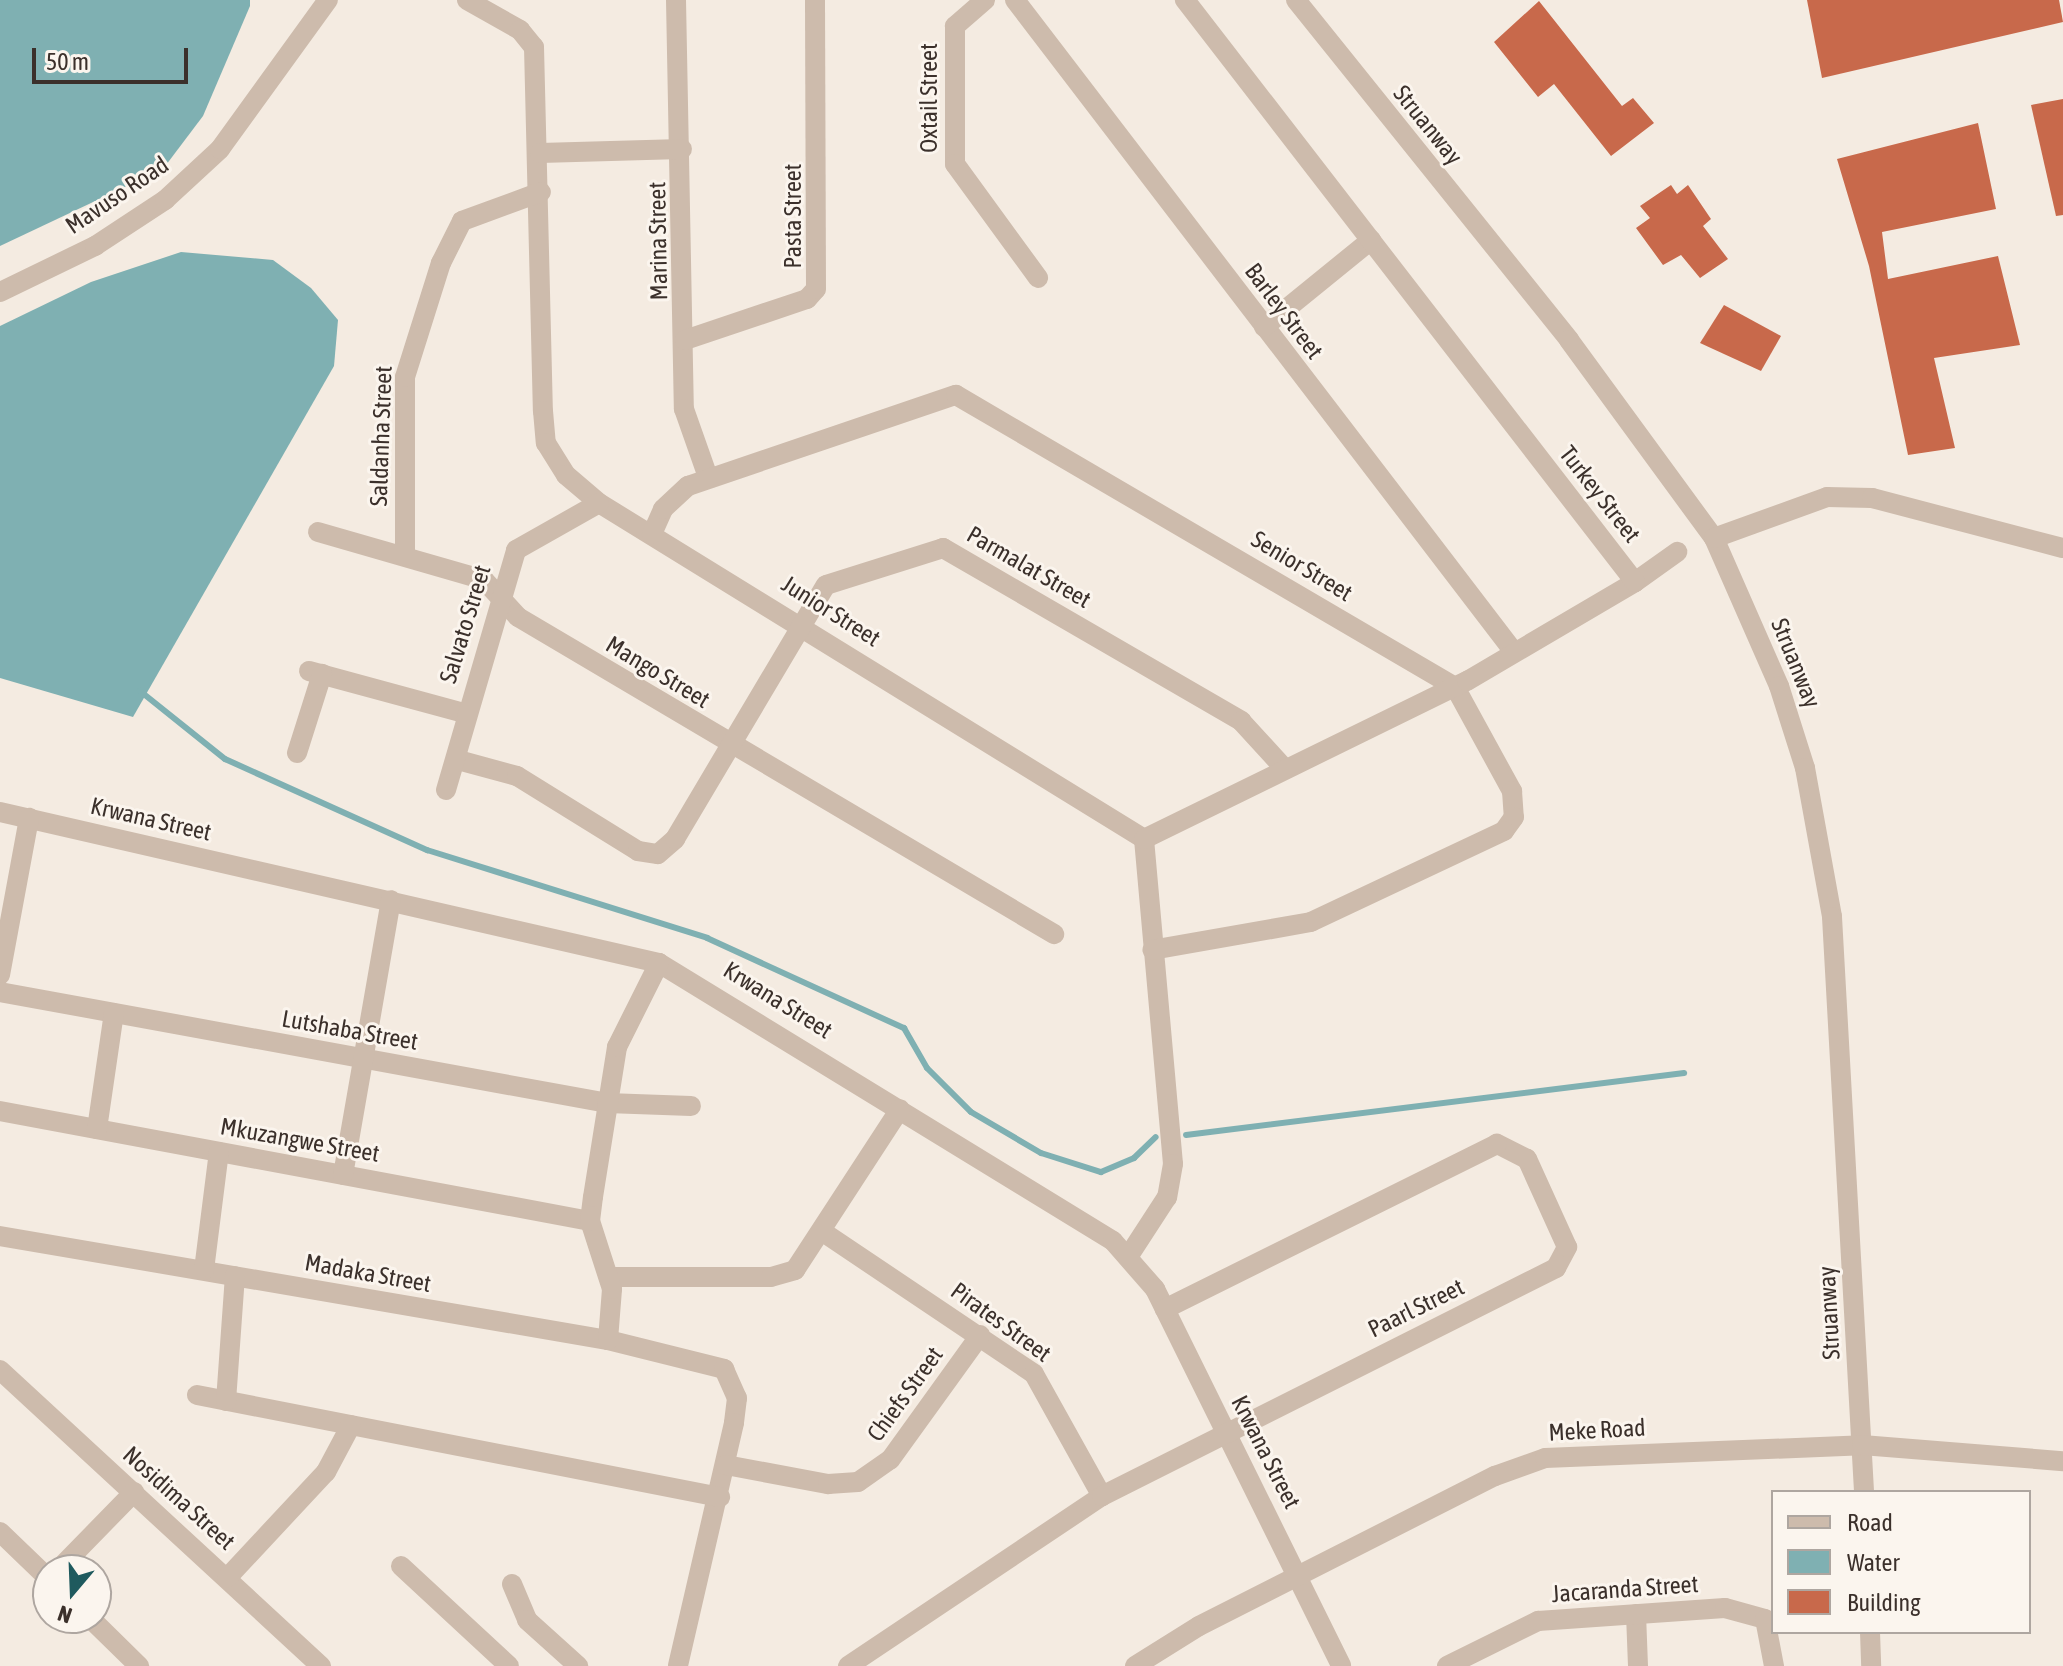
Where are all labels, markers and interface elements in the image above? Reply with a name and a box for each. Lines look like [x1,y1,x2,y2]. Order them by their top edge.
scale bar [36,32,192,82]
street label: Oxtail Street [915,43,943,153]
text: 50 m [46,48,89,75]
street label: Struanway [1387,80,1469,170]
street label: Mavuso Road [60,150,174,240]
street label: Pasta Street [779,164,807,268]
street label: Marina Street [643,181,673,301]
street label: Barley Street [1239,258,1329,364]
street label: Saldanha Street [364,365,398,507]
street label: Turkey Street [1553,440,1647,548]
street label: Parmalat Street [962,520,1096,614]
street label: Senior Street [1246,525,1358,607]
street label: Salvato Street [433,561,497,687]
street label: Junior Street [776,569,886,653]
street label: Struanway [1765,614,1827,712]
street label: Mango Street [601,630,715,714]
street label: Krwana Street [88,791,214,847]
street label: Krwana Street [718,955,838,1045]
street label: Lutshaba Street [280,1004,420,1056]
street label: Mkuzangwe Street [218,1112,382,1168]
street label: Madaka Street [303,1248,433,1298]
street label: Struanway [1812,1266,1846,1360]
street label: Paarl Street [1363,1272,1469,1344]
street label: Pirates Street [945,1276,1057,1368]
street label: Chiefs Street [861,1341,949,1447]
street label: Krwana Street [1225,1391,1307,1513]
street label: Meke Road [1548,1413,1646,1447]
street label: Nosidima Street [117,1440,241,1556]
legend [1771,1490,2031,1634]
text: Road [1847,1509,1893,1536]
text: Water [1847,1549,1900,1576]
north arrow [32,1554,112,1634]
street label: Jacaranda Street [1551,1570,1699,1608]
text: Building [1847,1589,1920,1616]
text: N [54,1600,75,1629]

